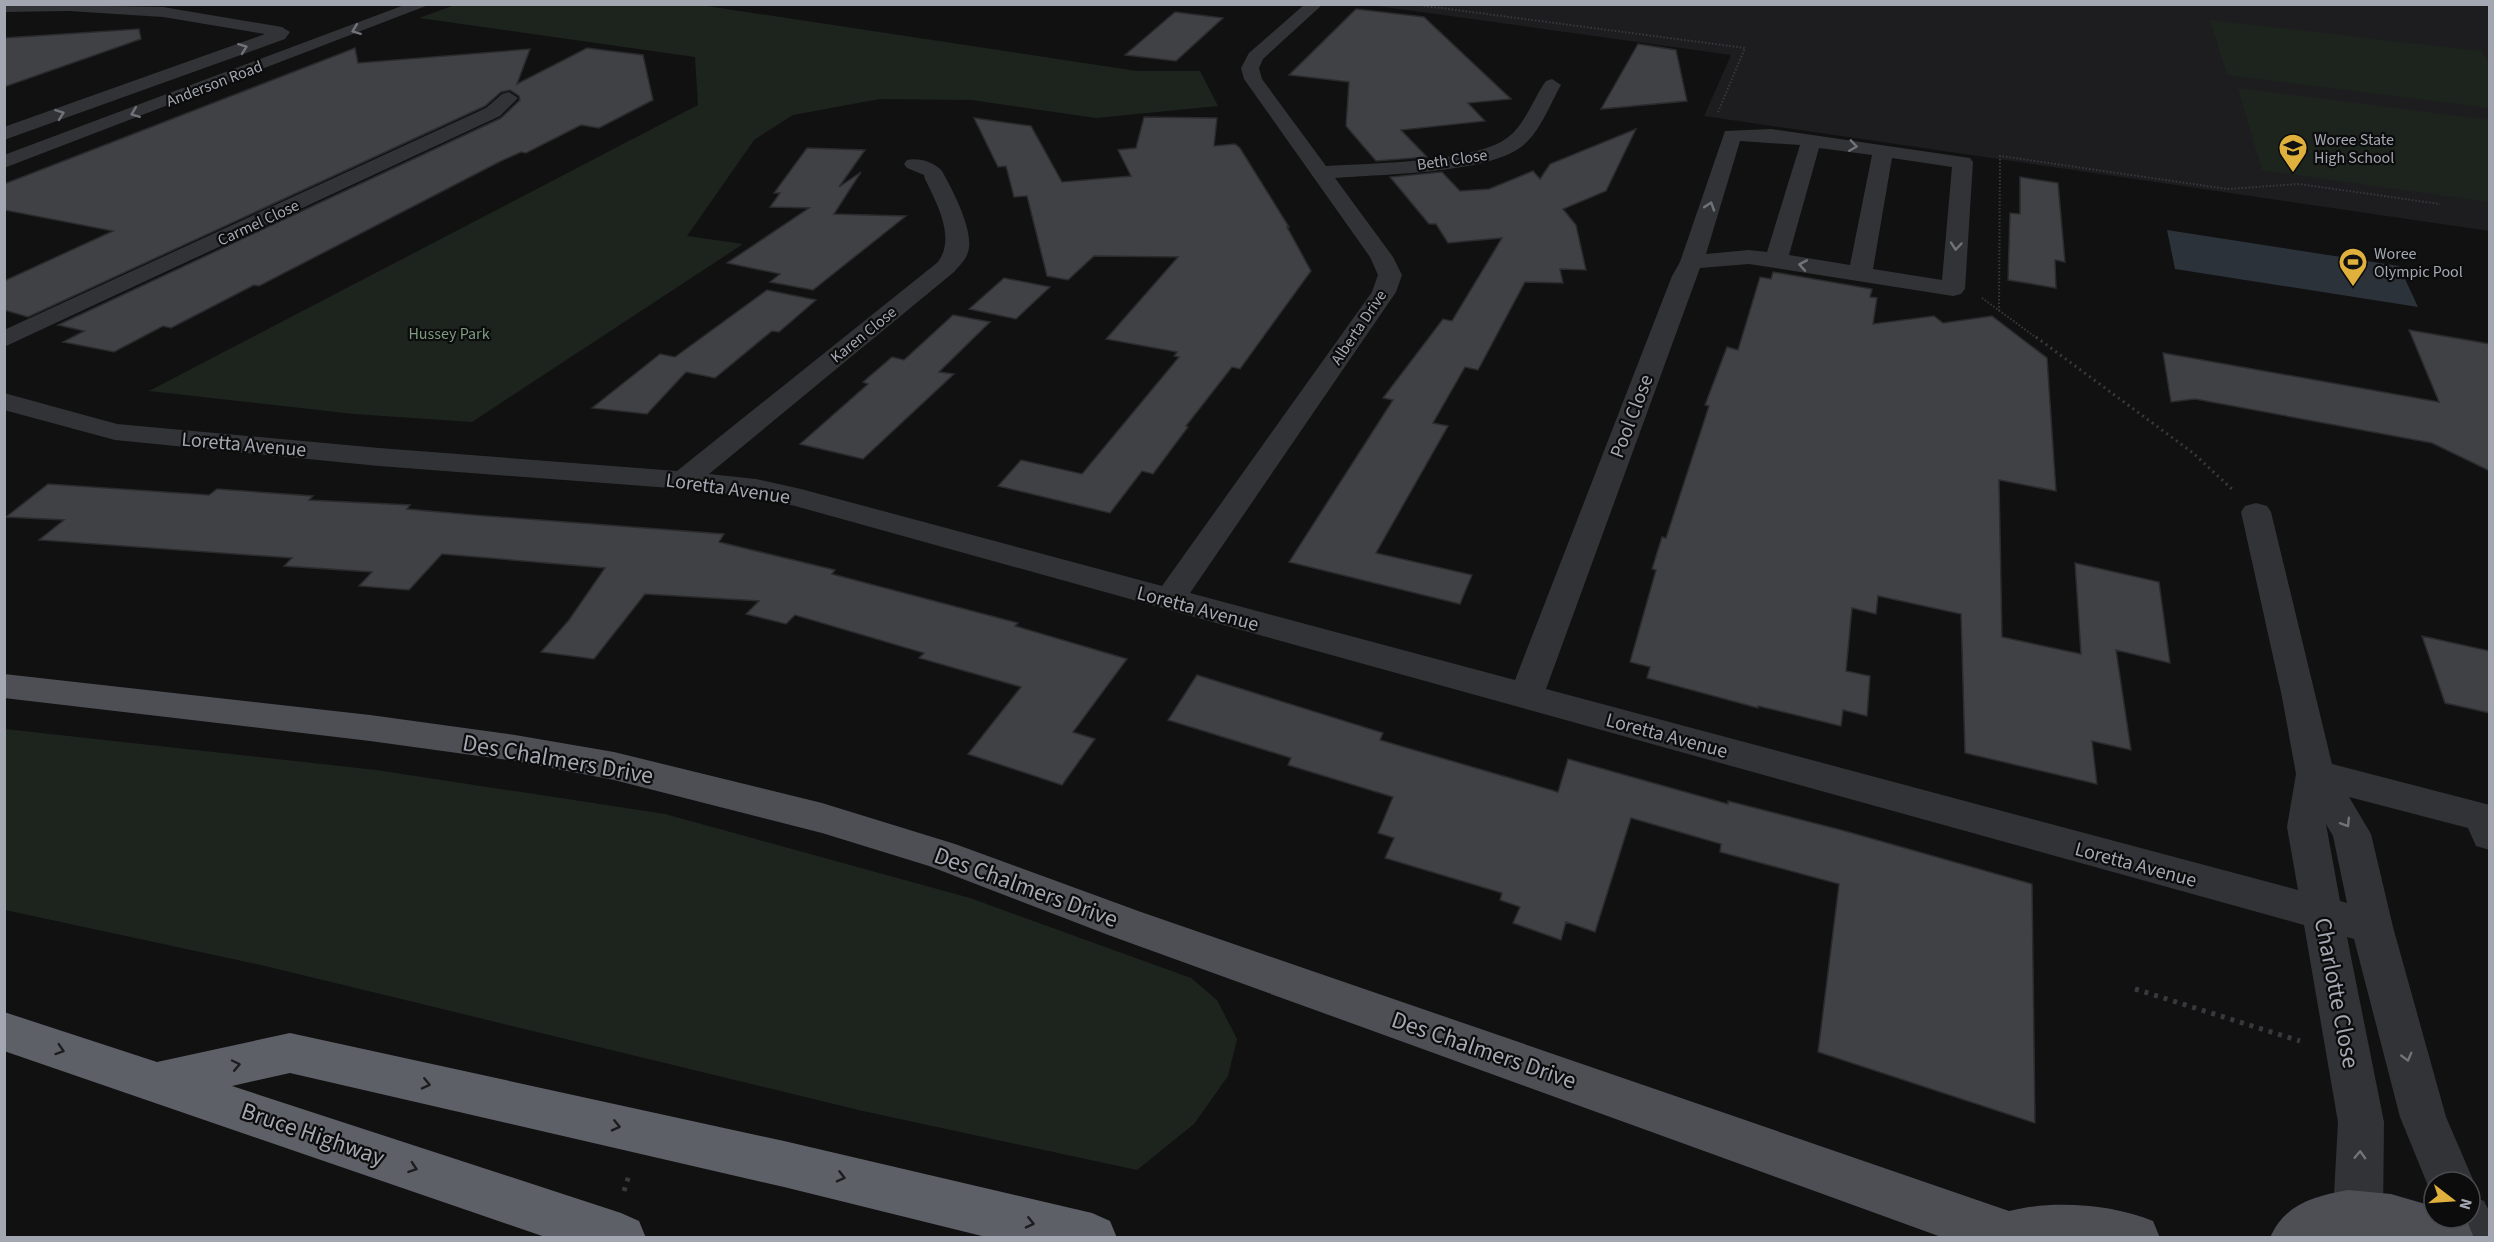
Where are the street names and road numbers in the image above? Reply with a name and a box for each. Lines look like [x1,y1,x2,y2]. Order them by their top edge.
street label: Anderson Road [163,55,266,112]
street label: Beth Close [1415,144,1489,176]
street label: Carmel Close [214,194,303,251]
street label: Alberta Drive [1326,286,1392,369]
street label: Karen Close [826,301,901,368]
street label: Pool Close [1603,371,1661,462]
street label: Loretta Avenue [180,426,308,464]
street label: Loretta Avenue [664,466,792,512]
street label: Loretta Avenue [1134,579,1262,639]
street label: Loretta Avenue [1603,706,1731,766]
street label: Des Chalmers Drive [460,725,656,794]
street label: Loretta Avenue [2072,835,2200,895]
street label: Des Chalmers Drive [929,838,1123,937]
street label: Charlotte Close [2305,915,2368,1071]
street label: Des Chalmers Drive [1387,1002,1581,1099]
street label: Bruce Highway [236,1094,389,1175]

